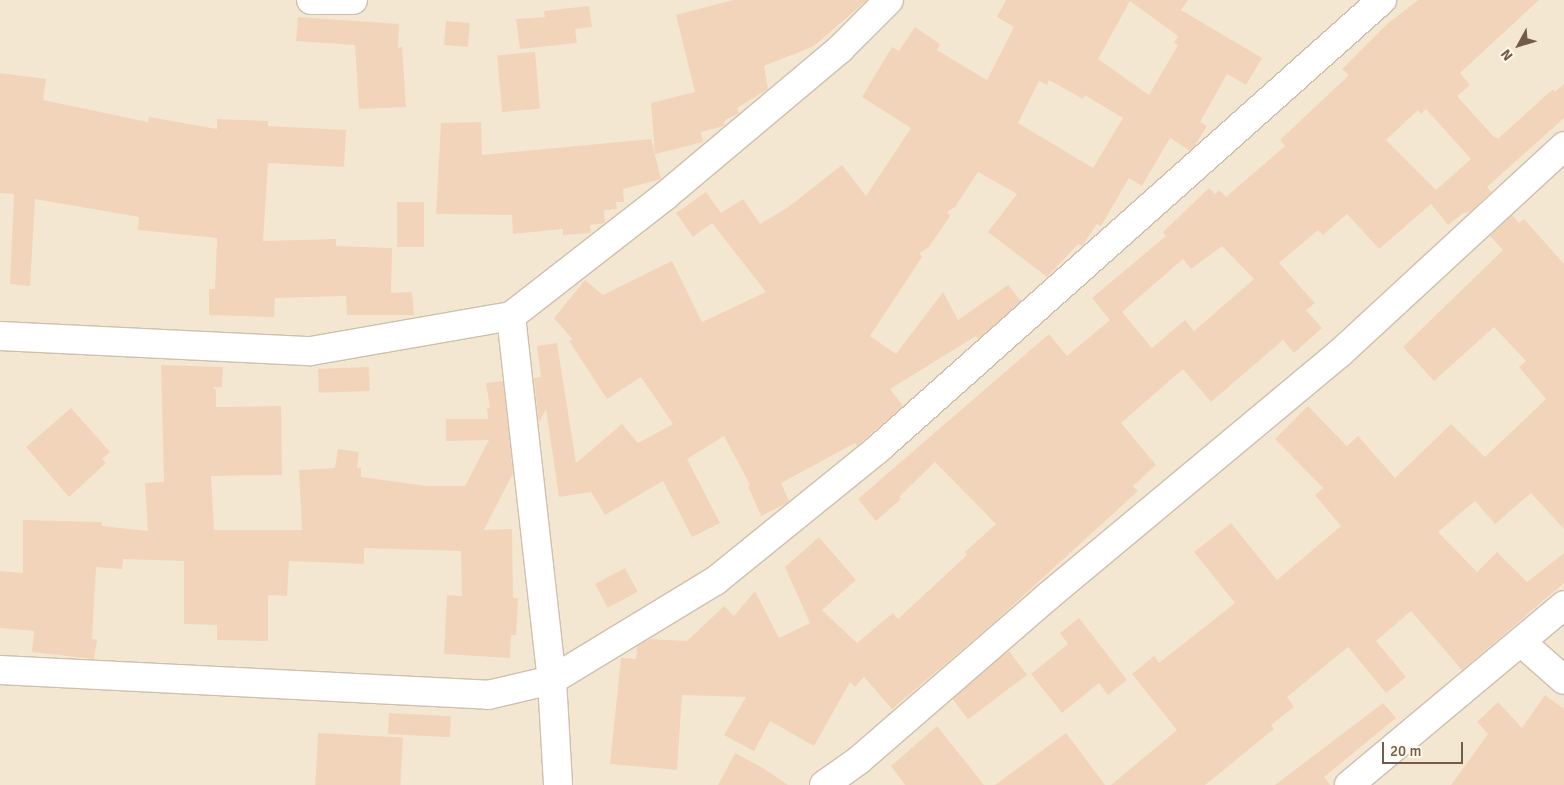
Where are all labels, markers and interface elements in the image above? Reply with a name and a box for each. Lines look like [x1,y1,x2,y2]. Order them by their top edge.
north arrow [1494,20,1544,70]
text: N [1497,46,1517,64]
scale bar [1384,732,1465,764]
text: 20 m [1390,742,1421,760]

